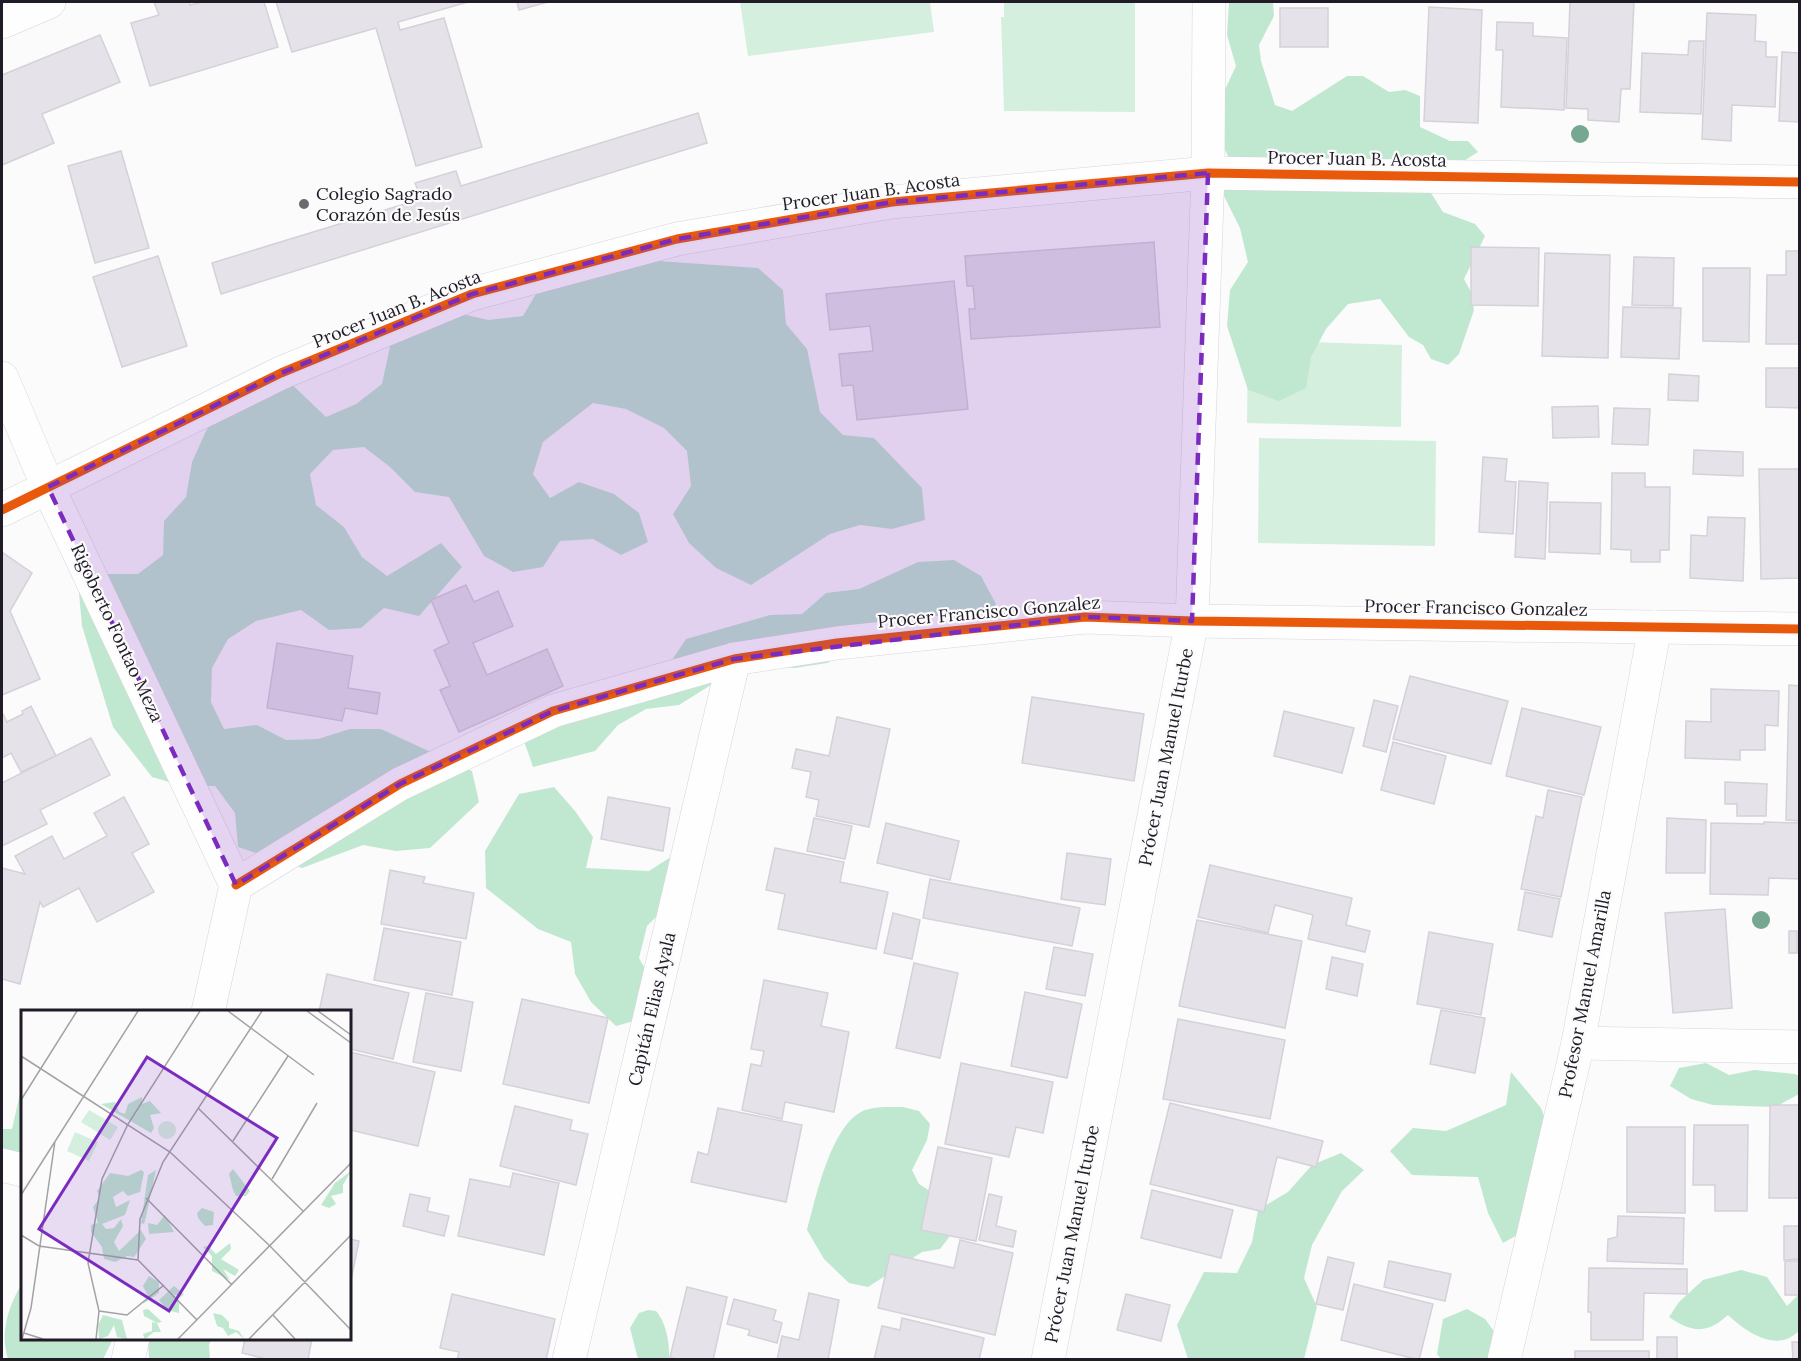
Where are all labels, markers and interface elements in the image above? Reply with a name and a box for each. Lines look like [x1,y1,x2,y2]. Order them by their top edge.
street label: Procer Juan B. Acosta [1267,145,1447,172]
street label: Procer Juan B. Acosta [780,168,961,215]
place label: Colegio Sagrado Corazón de Jesús [316,182,460,226]
marker: Colegio Sagrado Corazón de Jesús [297,197,311,211]
street label: Procer Juan B. Acosta [309,264,484,353]
street label: Rigoberto Fontao Meza [66,540,169,726]
street label: Procer Francisco Gonzalez [877,590,1101,633]
street label: Procer Francisco Gonzalez [1364,594,1588,621]
street label: Prócer Juan Manuel Iturbe [1133,646,1198,868]
street label: Profesor Manuel Amarilla [1553,888,1616,1100]
street label: Capitán Elias Ayala [623,930,680,1088]
inset map [21,1010,351,1340]
street label: Prócer Juan Manuel Iturbe [1039,1123,1104,1345]

